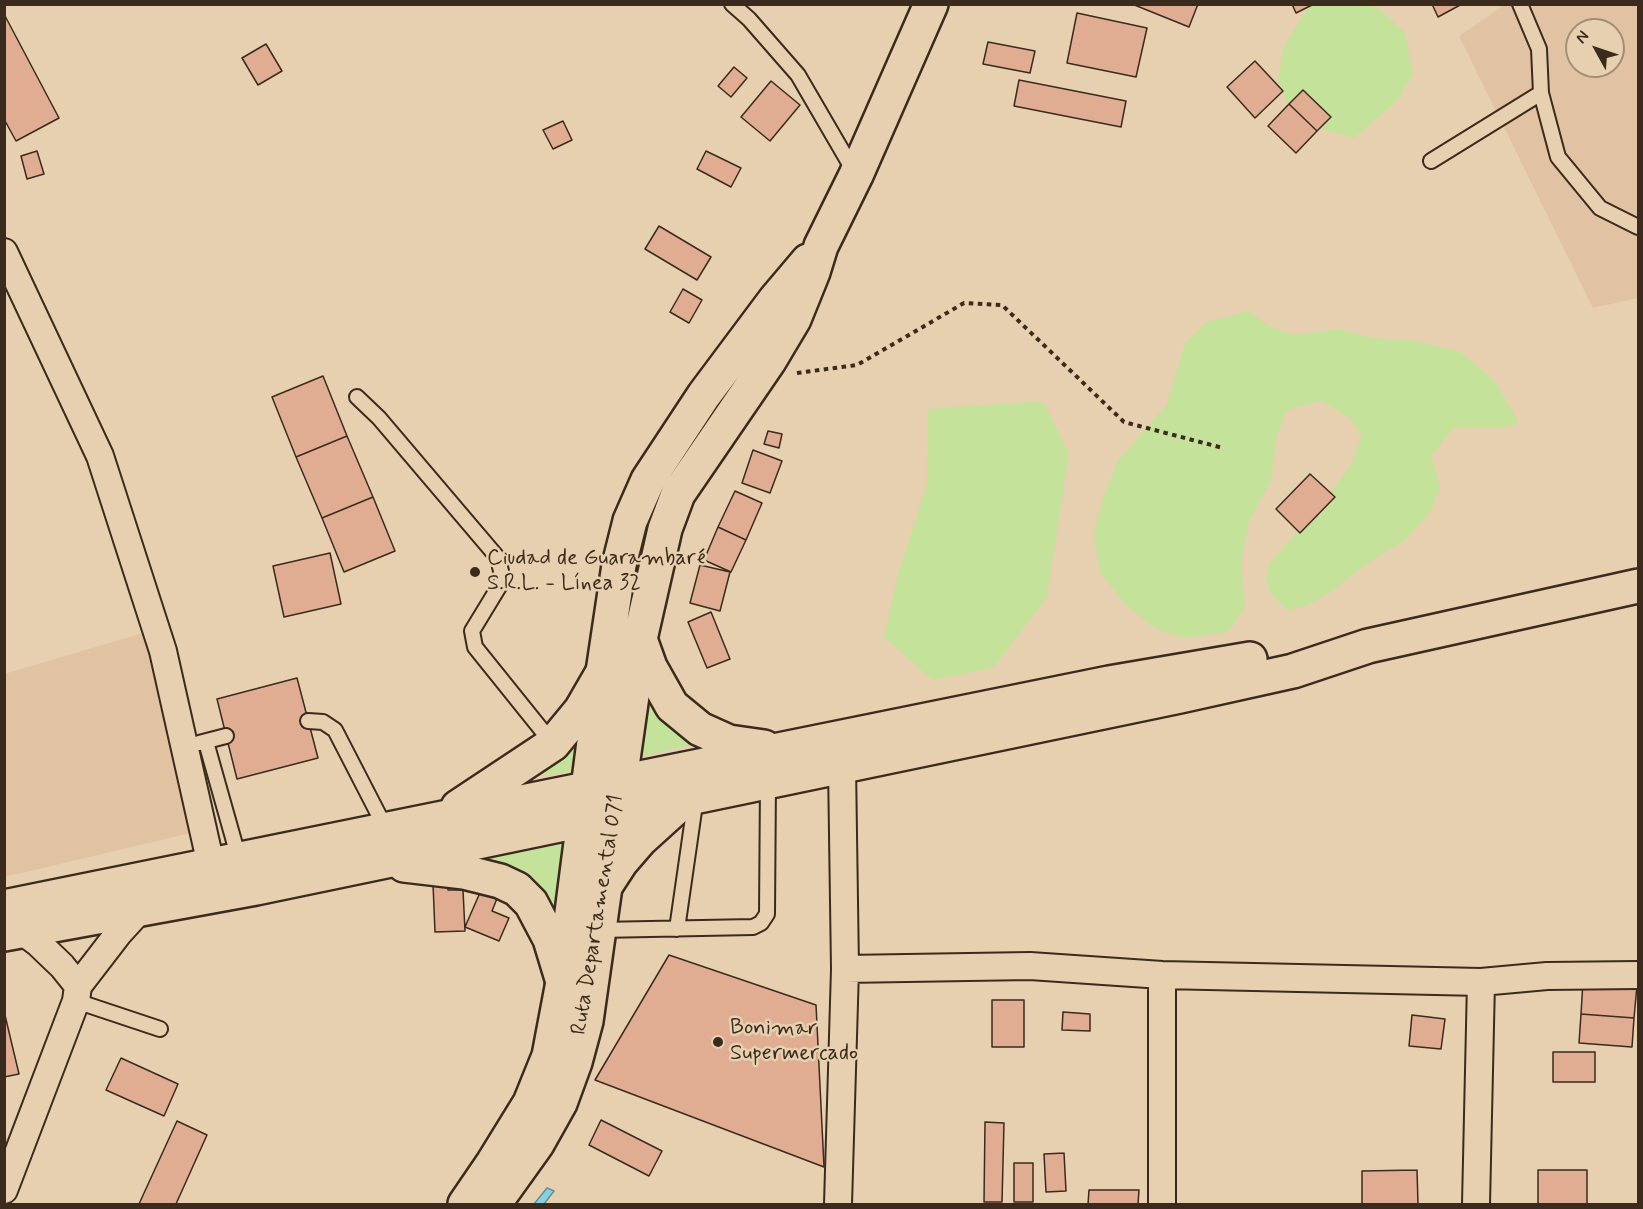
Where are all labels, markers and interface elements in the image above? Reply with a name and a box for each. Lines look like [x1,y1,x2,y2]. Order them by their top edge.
north arrow [1565,18,1625,78]
text: N [1571,27,1594,48]
place label: Ciudad de Guarambaré S.R.L. - Línea 32 [487,546,706,598]
marker: Ciudad de Guarambaré S.R.L. - Línea 32 [468,565,482,579]
street label: Ruta Departamental 071 [567,793,631,1037]
place label: Bonimar Supermercado [730,1016,858,1068]
marker: Bonimar Supermercado [711,1035,725,1049]

